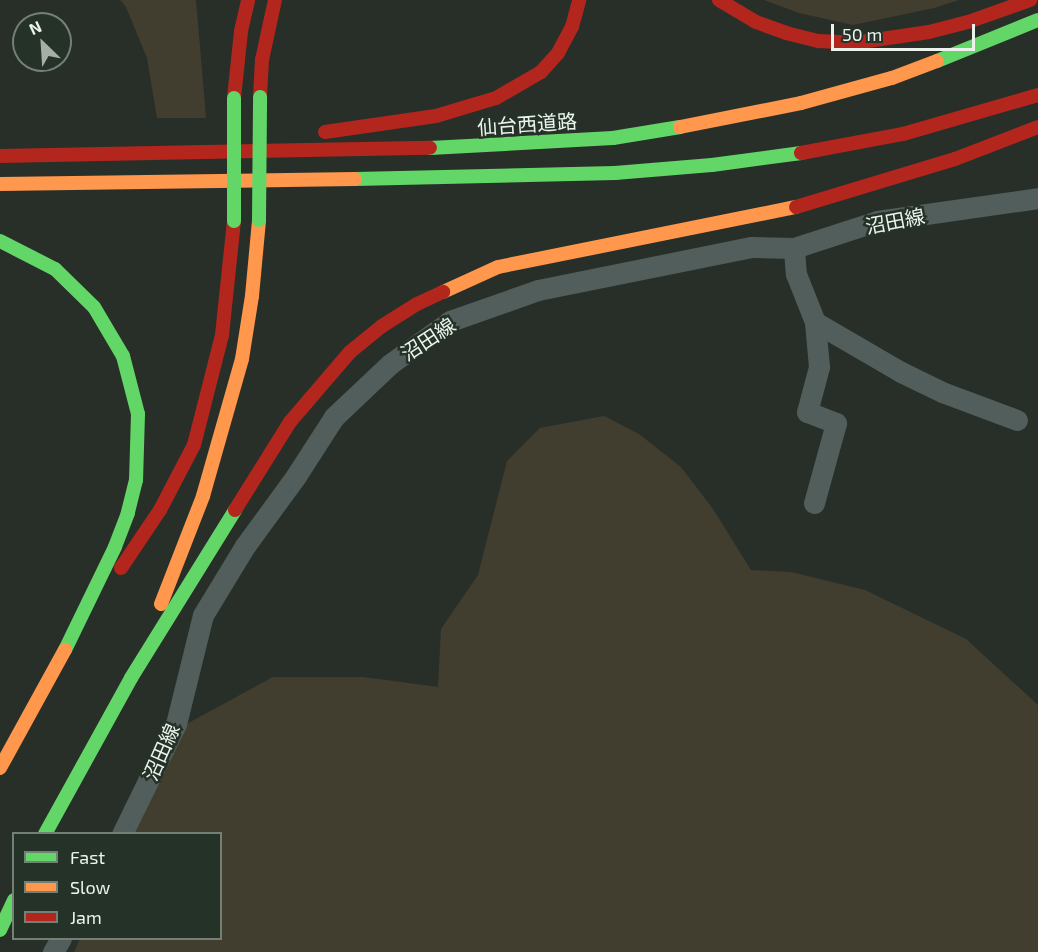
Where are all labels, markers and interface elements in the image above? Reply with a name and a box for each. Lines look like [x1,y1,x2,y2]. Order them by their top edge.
north arrow [12,12,72,72]
scale bar [834,12,978,50]
text: N [26,16,44,38]
text: 50 m [842,23,882,45]
street label: 仙台西道路 [476,109,578,139]
street label: 沼田線 [863,203,927,239]
street label: 沼田線 [396,313,460,365]
street label: 沼田線 [138,720,184,784]
legend [12,832,222,940]
text: Fast [70,846,105,868]
text: Slow [70,876,110,898]
text: Jam [70,906,102,928]

